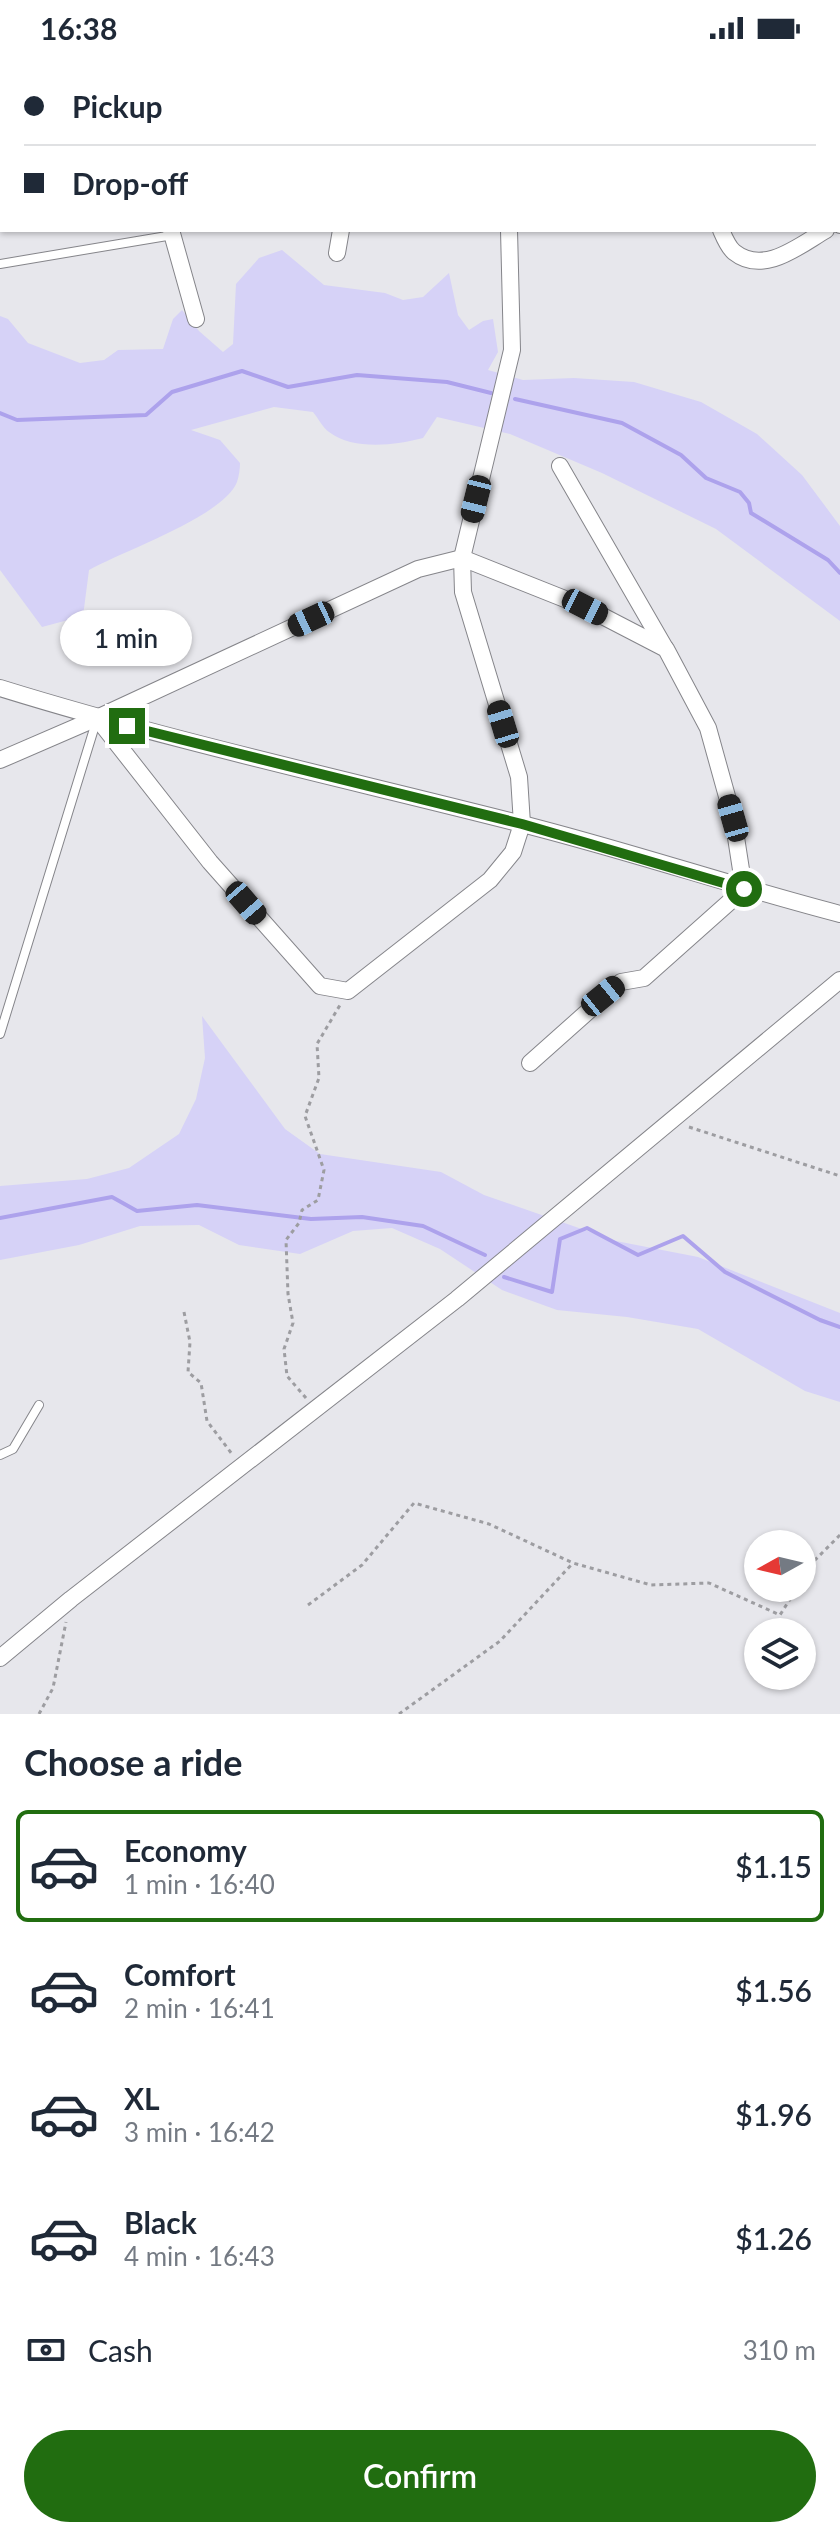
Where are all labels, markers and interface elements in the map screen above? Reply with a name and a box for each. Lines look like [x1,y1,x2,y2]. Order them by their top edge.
text: 16:38 [40,10,117,46]
text: Pickup [72,88,163,124]
text: Drop-off [72,165,188,201]
car [459,473,493,525]
car [558,585,612,629]
car [284,598,338,640]
callout: 1 min [61,610,193,666]
text: 1 min [94,622,158,654]
car [485,698,521,750]
route end [109,708,145,744]
car [715,792,751,844]
route start [726,871,762,907]
car [221,877,271,929]
car [577,972,629,1020]
north arrow [744,1530,816,1602]
map controls [744,1530,816,1690]
button: layers [744,1618,816,1690]
text: Choose a ride [24,1740,243,1784]
icon: car [28,1830,100,1902]
text: Economy [124,1832,247,1868]
text: $1.15 [735,1848,812,1884]
text: 1 min · 16:40 [124,1868,275,1900]
icon: car [28,1954,100,2026]
text: Comfort [124,1956,236,1992]
text: $1.56 [735,1972,812,2008]
text: 2 min · 16:41 [124,1992,275,2024]
icon: car [28,2078,100,2150]
text: XL [124,2080,160,2116]
text: $1.96 [735,2096,812,2132]
text: 3 min · 16:42 [124,2116,275,2148]
icon: car [28,2202,100,2274]
text: Black [124,2204,197,2240]
text: $1.26 [735,2220,812,2256]
text: 4 min · 16:43 [124,2240,275,2272]
icon: cash [24,2328,68,2372]
text: Cash [88,2332,153,2368]
text: 310 m [743,2334,816,2366]
button: Confirm [24,2430,816,2522]

